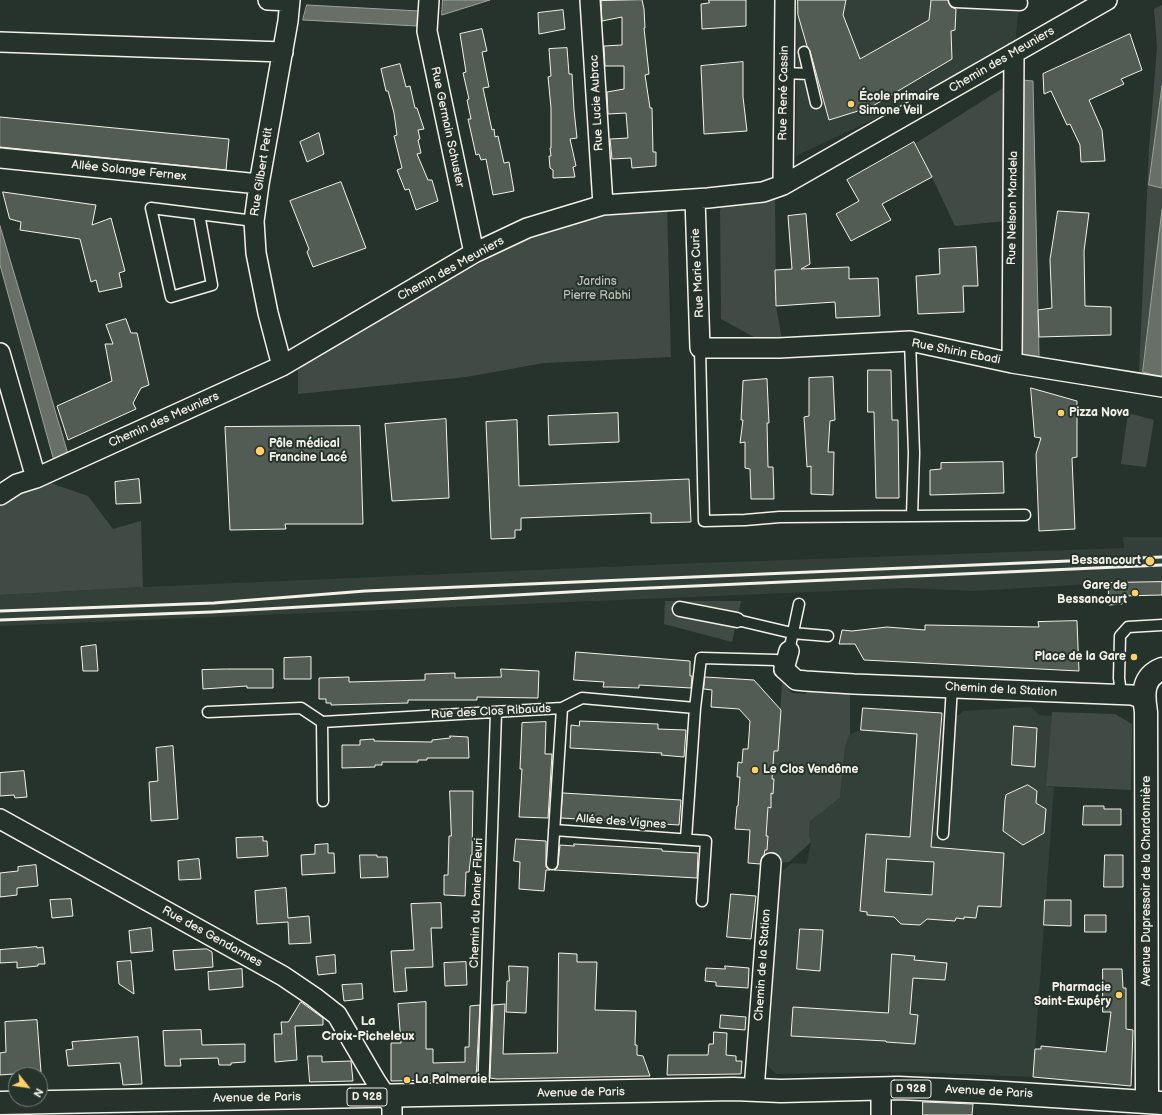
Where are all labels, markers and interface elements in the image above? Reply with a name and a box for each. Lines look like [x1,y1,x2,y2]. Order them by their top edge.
street label: Chemin des Meuniers [947,24,1057,96]
street label: Rue René Cassin [776,45,792,141]
street label: Rue Lucie Aubrac [587,54,607,152]
street label: Rue Germain Schuster [427,65,467,189]
place label: École primaire Simone Veil [859,90,939,118]
marker: École primaire Simone Veil [846,99,856,109]
street label: Rue Gilbert Petit [248,127,276,217]
street label: Rue Nelson Mandela [1005,151,1021,265]
street label: Allée Solange Fernex [71,158,187,184]
street label: Rue Marie Curie [688,228,708,318]
street label: Chemin des Meuniers [395,234,507,304]
park label: Jardins Pierre Rabhi [563,275,631,303]
street label: Rue Shirin Ebadi [910,336,1002,368]
street label: Chemin des Meuniers [107,389,221,451]
place label: Pizza Nova [1069,406,1129,420]
marker: Pizza Nova [1056,408,1066,418]
place label: Pôle médical Francine Lacé [269,437,347,465]
marker: Pôle médical Francine Lacé [254,445,266,457]
place label: Bessancourt [1071,554,1141,568]
marker: Bessancourt [1144,555,1156,567]
place label: Gare de Bessancourt [1057,579,1127,607]
marker: Gare de Bessancourt [1130,588,1140,598]
place label: Place de la Gare [1034,650,1126,664]
marker: Place de la Gare [1129,652,1139,662]
street label: Chemin de la Station [945,680,1057,700]
street label: Rue des Clos Ribauds [431,702,551,722]
place label: Le Clos Vendôme [763,763,858,777]
marker: Le Clos Vendôme [750,765,760,775]
street label: Avenue Dupressoir de la Chardonnière [1140,776,1154,986]
street label: Allée des Vignes [575,812,667,832]
street label: Chemin du Panier Fleuri [468,837,486,969]
street label: Rue des Gendarmes [159,903,265,971]
street label: Chemin de la Station [752,908,774,1022]
place label: Pharmacie Saint-Exupéry [1034,981,1111,1009]
marker: Pharmacie Saint-Exupéry [1114,990,1124,1000]
district label: La Croix-Picheleux [322,1014,414,1045]
north arrow [8,1067,48,1107]
place label: La Palmeraie [415,1073,487,1087]
marker: La Palmeraie [402,1075,412,1085]
road number: D 928 [891,1080,931,1098]
street label: Avenue de Paris [945,1083,1033,1101]
street label: Avenue de Paris [537,1085,625,1101]
text: N [30,1086,46,1100]
road number: D 928 [347,1088,387,1106]
street label: Avenue de Paris [213,1090,301,1106]

